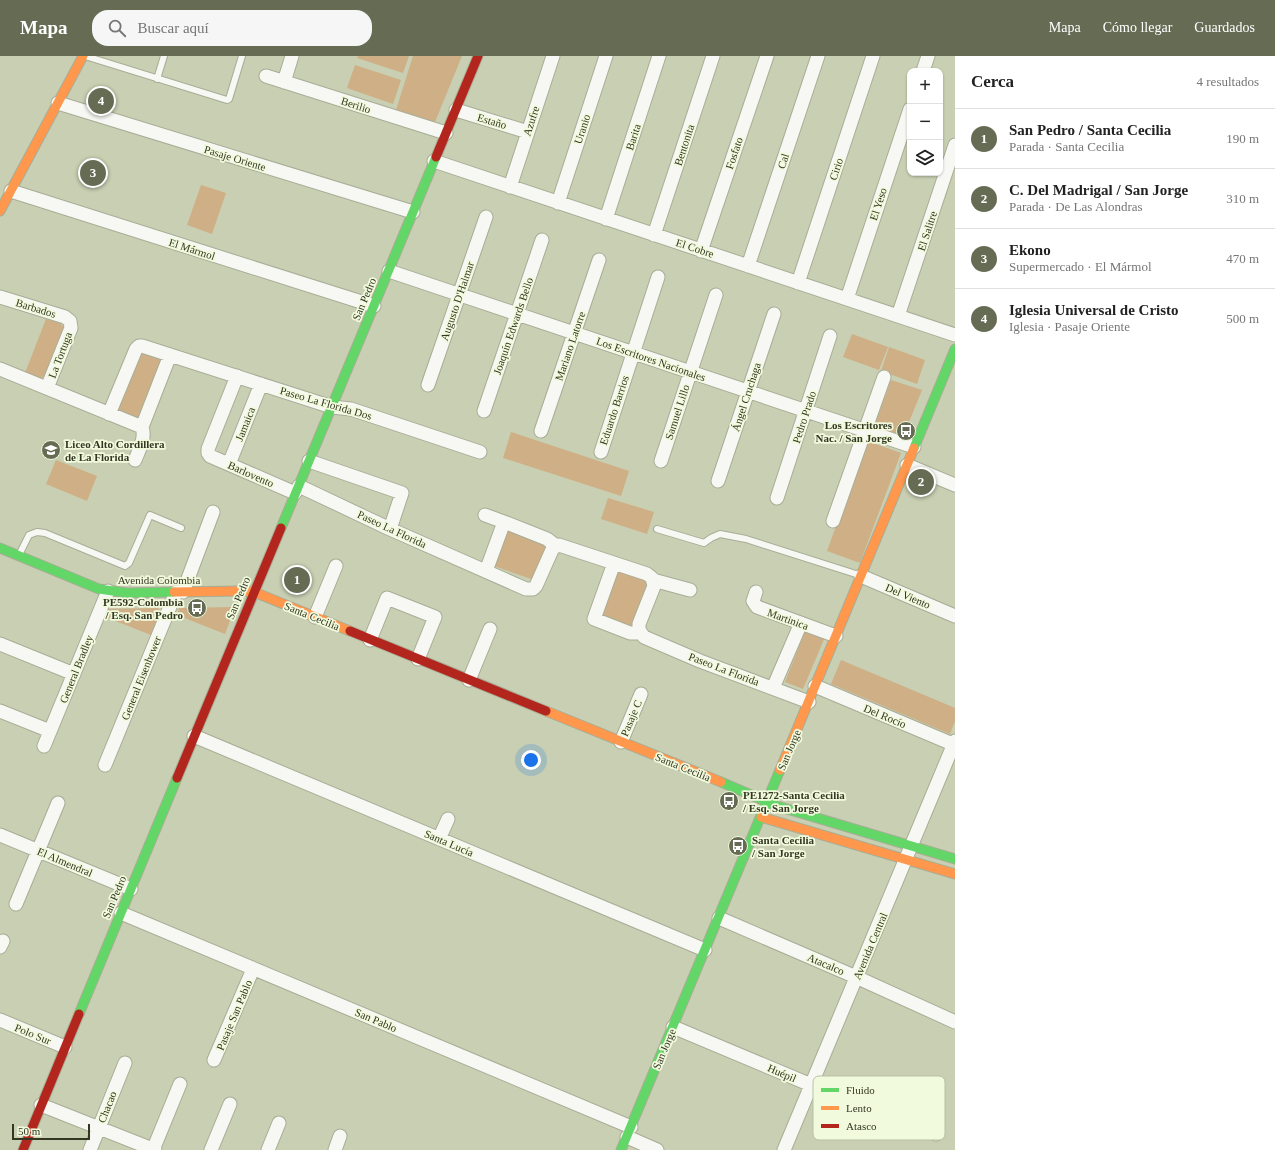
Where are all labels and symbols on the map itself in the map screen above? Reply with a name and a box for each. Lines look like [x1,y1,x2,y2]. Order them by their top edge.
pin: 4 [88,86,114,116]
street label: Berilio [340,95,373,116]
street label: Azufre [521,105,541,137]
street label: Estaño [476,111,509,131]
street label: Uranio [572,112,593,145]
street label: Barita [623,122,643,152]
street label: Bentonita [672,123,696,167]
street label: Fosfato [723,135,745,171]
street label: Pasaje Oriente [203,143,267,173]
street label: Cal [775,152,791,170]
street label: Cirio [827,156,845,182]
pin: 3 [80,158,106,188]
street label: El Yeso [867,186,889,222]
street label: El Salitre [915,209,939,252]
street label: El Mármol [167,236,217,262]
street label: El Cobre [674,236,716,260]
street label: Augusto D'Halmar [438,260,476,342]
street label: Joaquín Edwards Bello [491,275,535,376]
street label: San Pedro [350,276,378,322]
street label: Barbados [14,296,58,320]
street label: Mariano Latorre [553,310,587,382]
street label: La Tortuga [46,330,74,380]
street label: Los Escritores Nacionales [595,335,707,383]
street label: Ángel Cruchaga [729,361,763,433]
street label: Eduardo Barrios [597,374,631,446]
street label: Samuel Lillo [662,383,692,441]
street label: Paseo La Florida Dos [279,384,373,422]
street label: Pedro Prado [790,389,818,445]
street label: Jamaica [233,405,257,443]
place label: Los Escritores Nac. / San Jorge [816,419,893,444]
bus stop icon: Los Escritores Nac. / San Jorge [895,420,917,442]
place label: Liceo Alto Cordillera de La Florida [65,438,165,463]
school or university icon: Liceo Alto Cordillera de La Florida [40,439,62,461]
street label: Barlovento [226,459,276,490]
pin: 2 [908,467,934,497]
street label: Paseo La Florida [356,508,428,550]
pin: 1 [284,565,310,595]
street label: Avenida Colombia [118,574,200,586]
street label: San Pedro [224,575,252,621]
street label: Del Viento [884,581,933,611]
place label: PE592-Colombia / Esq. San Pedro [103,596,183,621]
bus stop icon: PE592-Colombia / Esq. San Pedro [186,597,208,619]
street label: Santa Cecilia [283,600,341,633]
street label: Martinica [766,606,810,632]
street label: General Bradley [57,633,95,705]
street label: General Eisenhower [119,634,163,722]
street label: Paseo La Florida [687,650,761,688]
street label: Pasaje C [618,698,644,738]
street label: Del Rocío [862,702,908,730]
street label: San Jorge [775,728,803,772]
your location [521,750,541,770]
street label: Santa Cecilia [654,751,712,784]
place label: PE1272-Santa Cecilia / Esq. San Jorge [742,789,845,814]
bus stop icon: PE1272-Santa Cecilia / Esq. San Jorge [718,790,740,812]
street label: Santa Lucía [423,827,475,859]
place label: Santa Cecilia / San Jorge [751,834,815,859]
bus stop icon: Santa Cecilia / San Jorge [727,835,749,857]
street label: El Almendral [36,845,94,879]
street label: San Pedro [100,874,128,920]
street label: Avenida Central [850,911,890,981]
street label: Atacalco [806,951,847,977]
street label: Pasaje San Pablo [214,978,254,1052]
street label: San Pablo [353,1006,399,1034]
street label: Polo Sur [13,1021,53,1047]
street label: San Jorge [650,1027,678,1071]
street label: Huépil [766,1062,798,1084]
legend [813,1076,945,1140]
text: Fluido [846,1084,875,1096]
street label: Chacao [95,1089,119,1125]
text: Lento [846,1102,872,1114]
text: Atasco [846,1120,877,1132]
scale bar [12,1122,90,1141]

